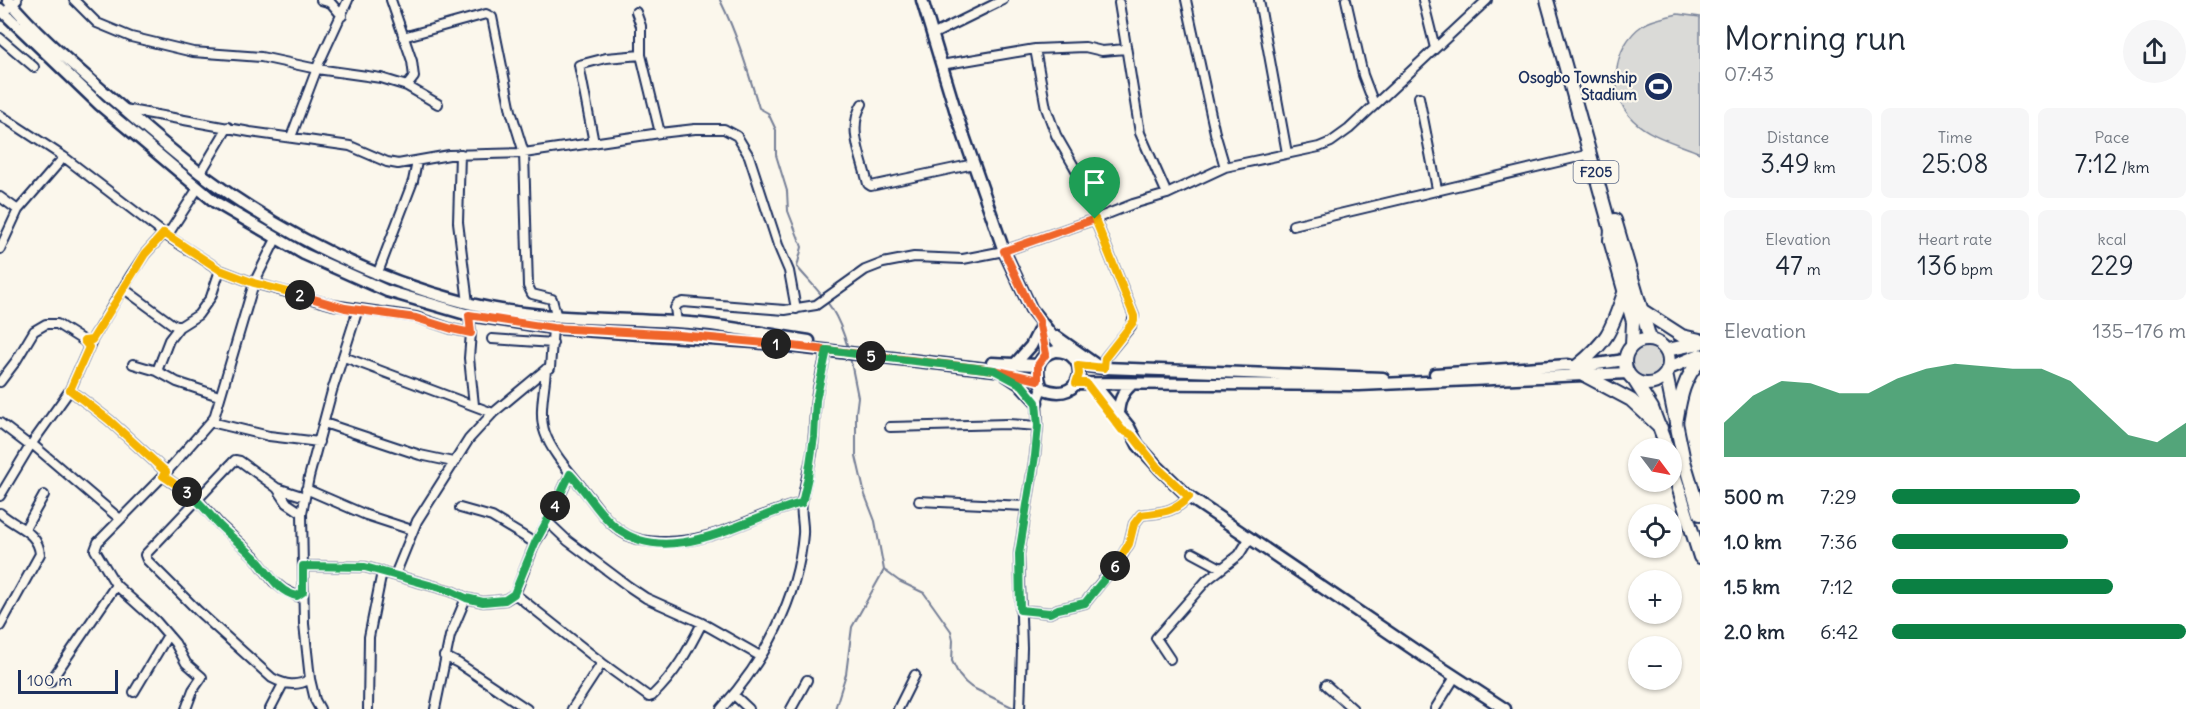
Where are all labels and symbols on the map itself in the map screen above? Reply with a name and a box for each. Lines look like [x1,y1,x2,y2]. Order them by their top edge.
place label: Osogbo Township Stadium [1518,68,1637,104]
sports icon: Osogbo Township Stadium [1642,70,1674,102]
pin [1069,157,1120,219]
road number: F205 [1574,161,1618,183]
pin: 2 [285,280,315,310]
pin: 1 [761,329,791,359]
pin: 5 [856,341,886,371]
north arrow [1628,438,1682,492]
pin: 3 [172,477,202,507]
pin: 4 [540,491,570,521]
pin: 6 [1100,551,1130,581]
scale bar [18,667,118,694]

